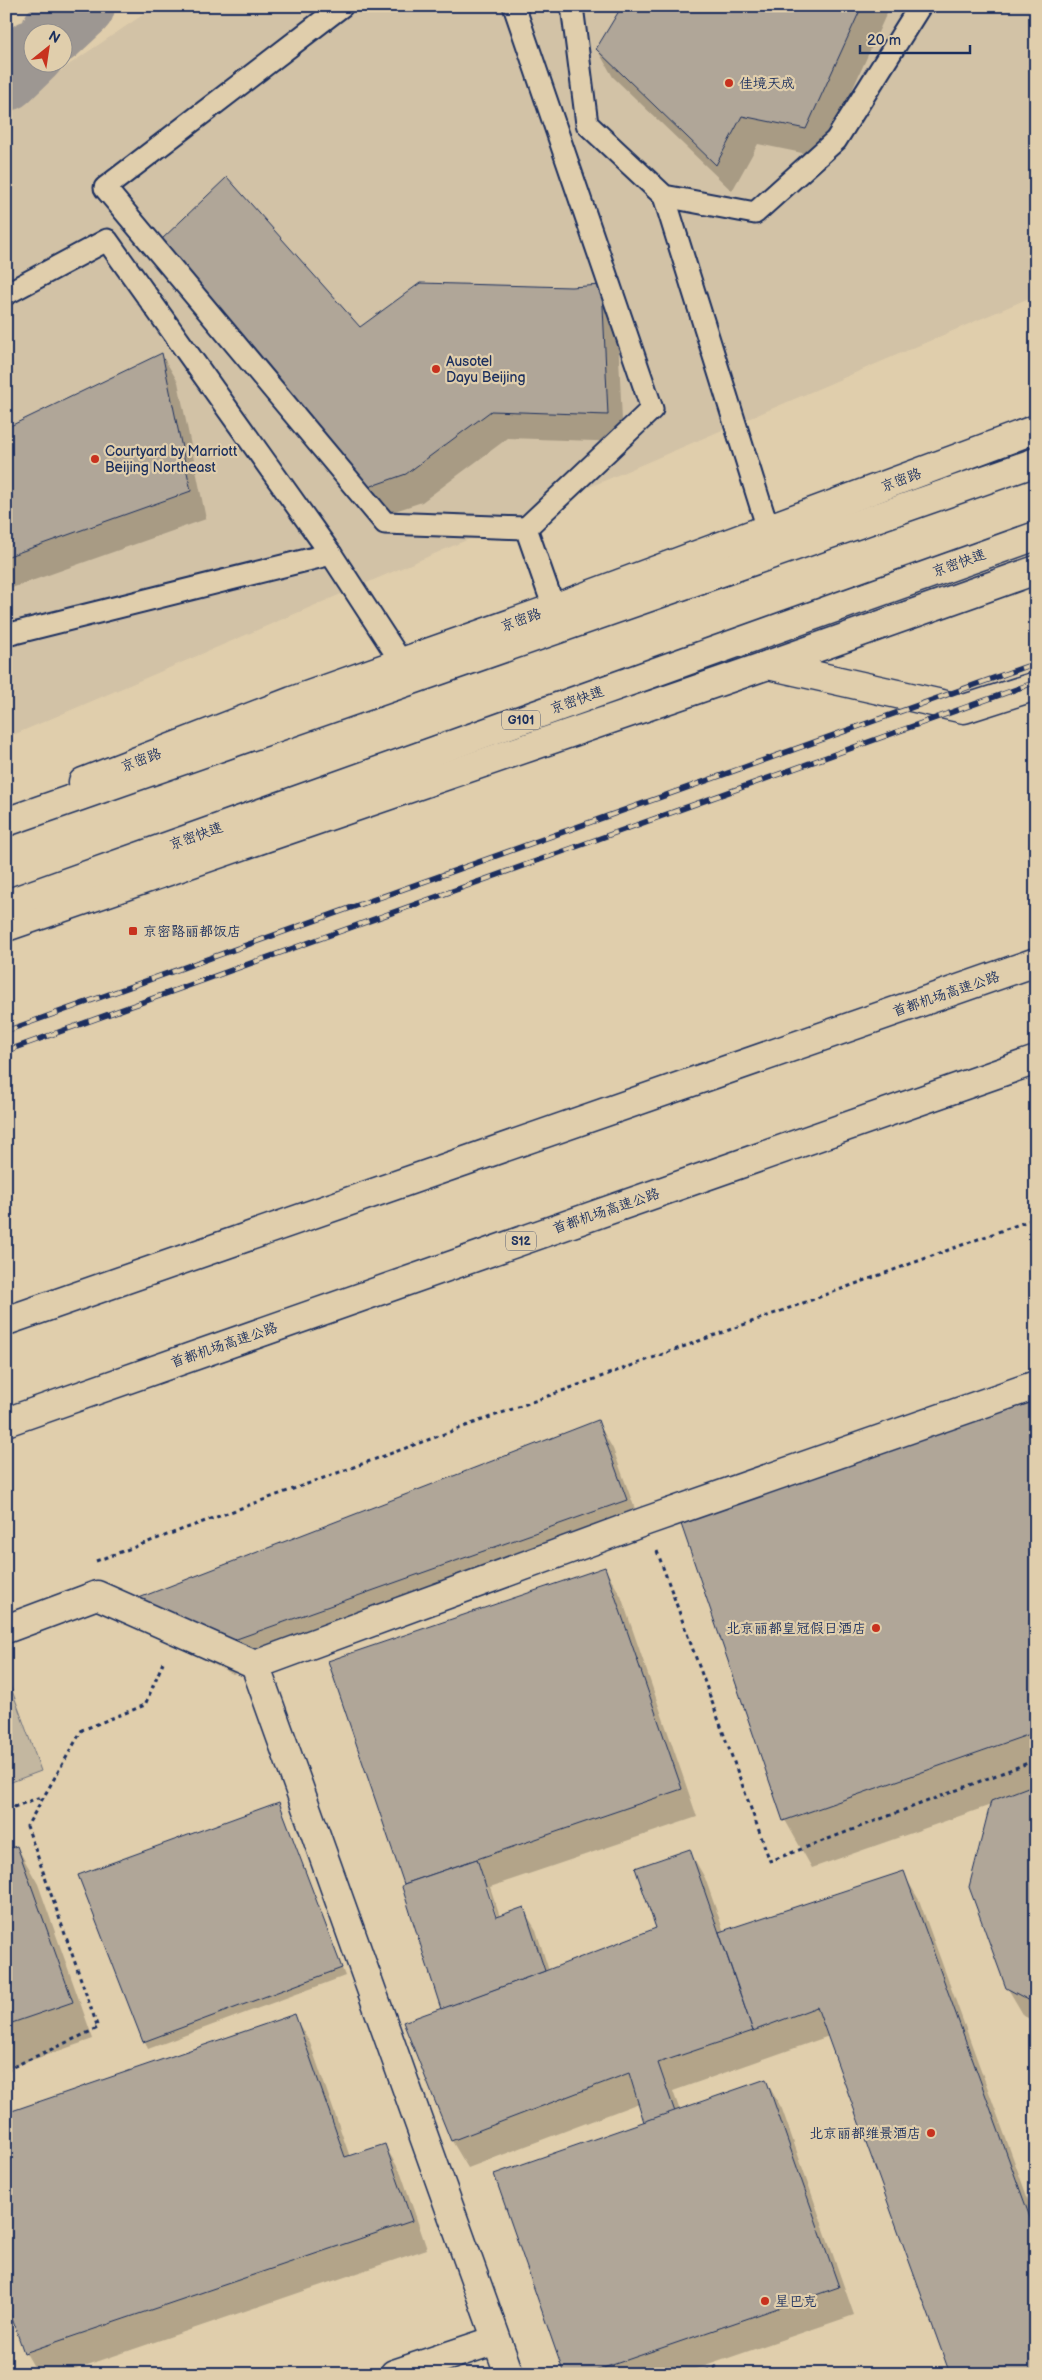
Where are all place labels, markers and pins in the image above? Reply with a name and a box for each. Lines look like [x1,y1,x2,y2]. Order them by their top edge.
place label: 佳境天成 [739,75,795,92]
marker: 佳境天成 [723,77,735,89]
place label: Ausotel Dayu Beijing [446,353,526,386]
marker: Ausotel Dayu Beijing [430,363,442,375]
place label: Courtyard by Marriott Beijing Northeast [105,443,238,476]
marker: Courtyard by Marriott Beijing Northeast [89,453,101,465]
place label: 京密路丽都饭店 [143,923,241,940]
marker: 京密路丽都饭店 [127,925,139,937]
place label: 北京丽都皇冠假日酒店 [726,1620,866,1637]
marker: 北京丽都皇冠假日酒店 [870,1622,882,1634]
place label: 北京丽都维景酒店 [809,2125,921,2142]
marker: 北京丽都维景酒店 [925,2127,937,2139]
place label: 星巴克 [775,2293,817,2310]
marker: 星巴克 [759,2295,771,2307]

